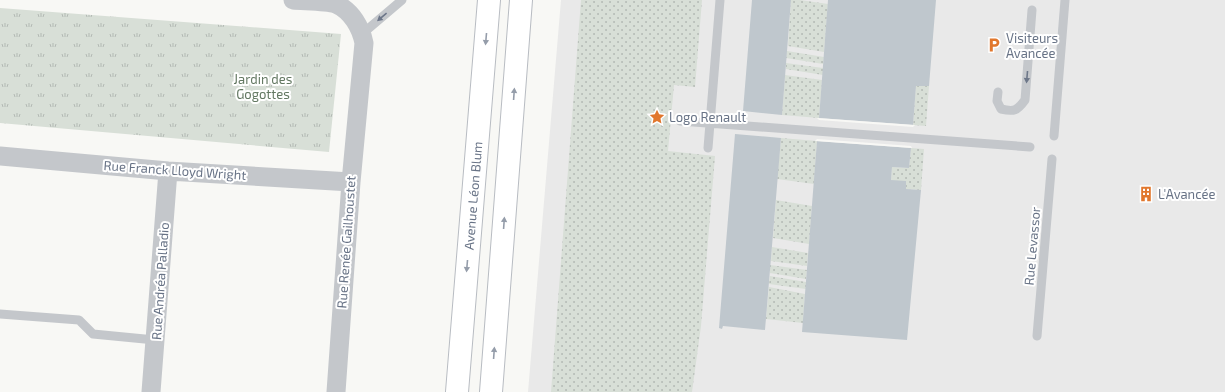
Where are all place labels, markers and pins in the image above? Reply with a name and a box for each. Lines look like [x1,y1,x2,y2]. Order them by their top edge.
place label: Visiteurs Avancée [1006,30,1058,61]
parking icon: Visiteurs Avancée [985,36,1003,54]
place icon: Logo Renault [648,108,666,126]
place label: Logo Renault [669,109,746,125]
building icon: L'Avancée [1137,185,1155,203]
place label: L'Avancée [1158,186,1215,202]

